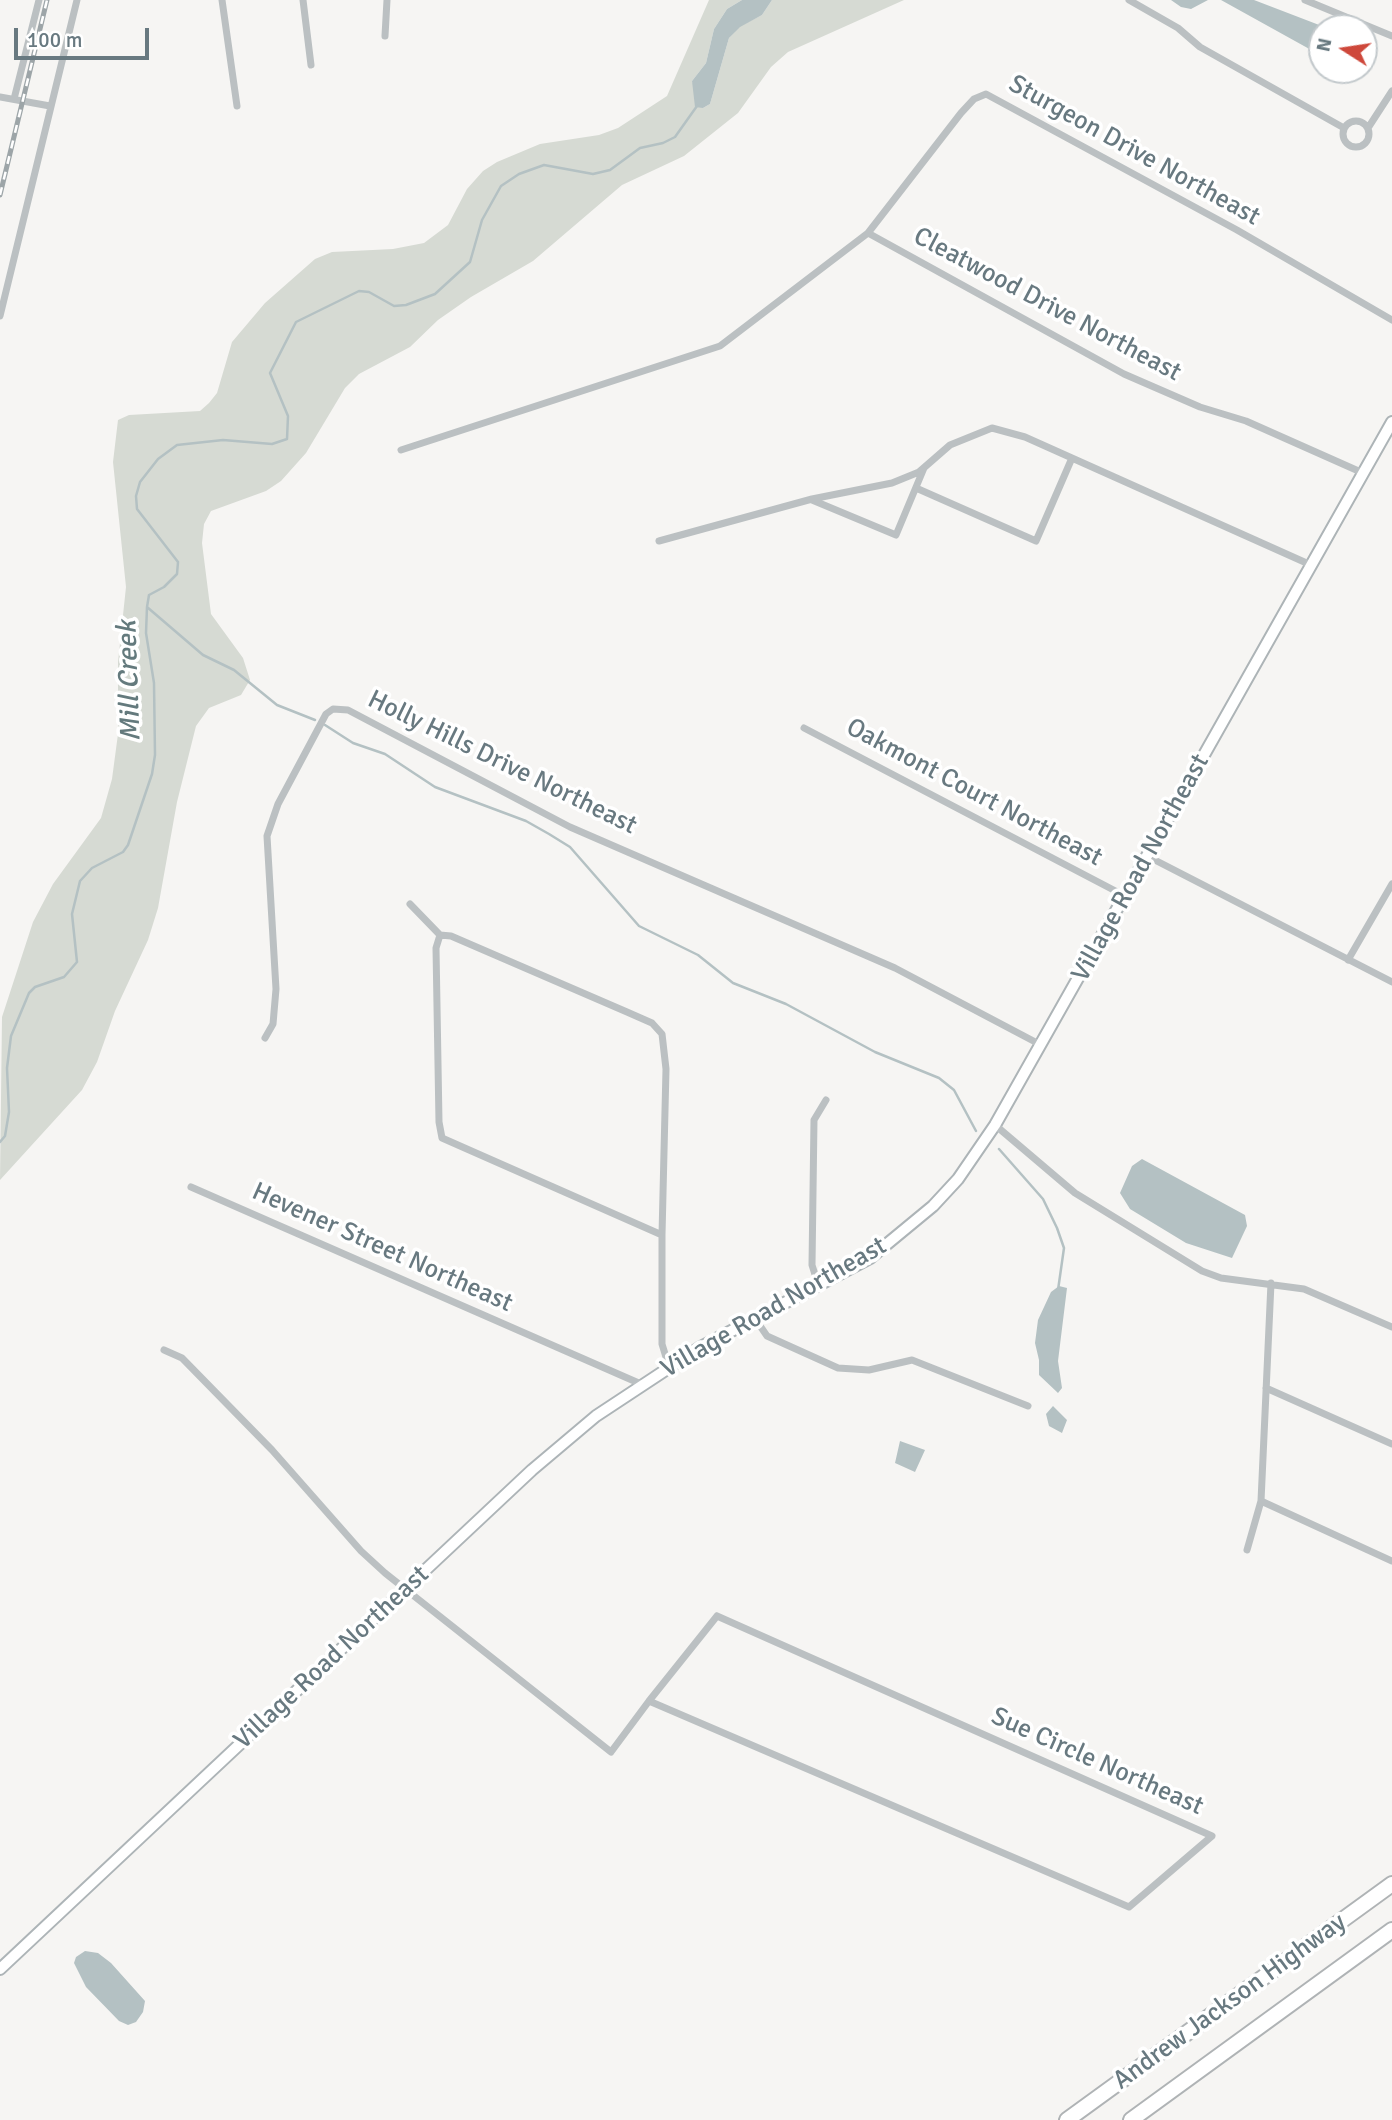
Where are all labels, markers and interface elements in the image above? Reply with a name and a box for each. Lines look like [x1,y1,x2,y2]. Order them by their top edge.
scale bar [18,14,152,58]
north arrow [1308,14,1378,84]
text: 100 m [27,27,82,53]
text: N [1311,36,1338,54]
street label: Sturgeon Drive Northeast [1003,69,1265,233]
street label: Cleatwood Drive Northeast [908,221,1186,389]
water label: Mill Creek [111,620,149,742]
street label: Holly Hills Drive Northeast [362,684,642,842]
street label: Oakmont Court Northeast [841,712,1107,874]
street label: Village Road Northeast [1066,749,1216,987]
street label: Hevener Street Northeast [247,1176,517,1320]
street label: Village Road Northeast [656,1231,892,1385]
street label: Village Road Northeast [228,1560,436,1756]
street label: Sue Circle Northeast [986,1701,1208,1823]
street label: Andrew Jackson Highway [1108,1907,1352,2097]

